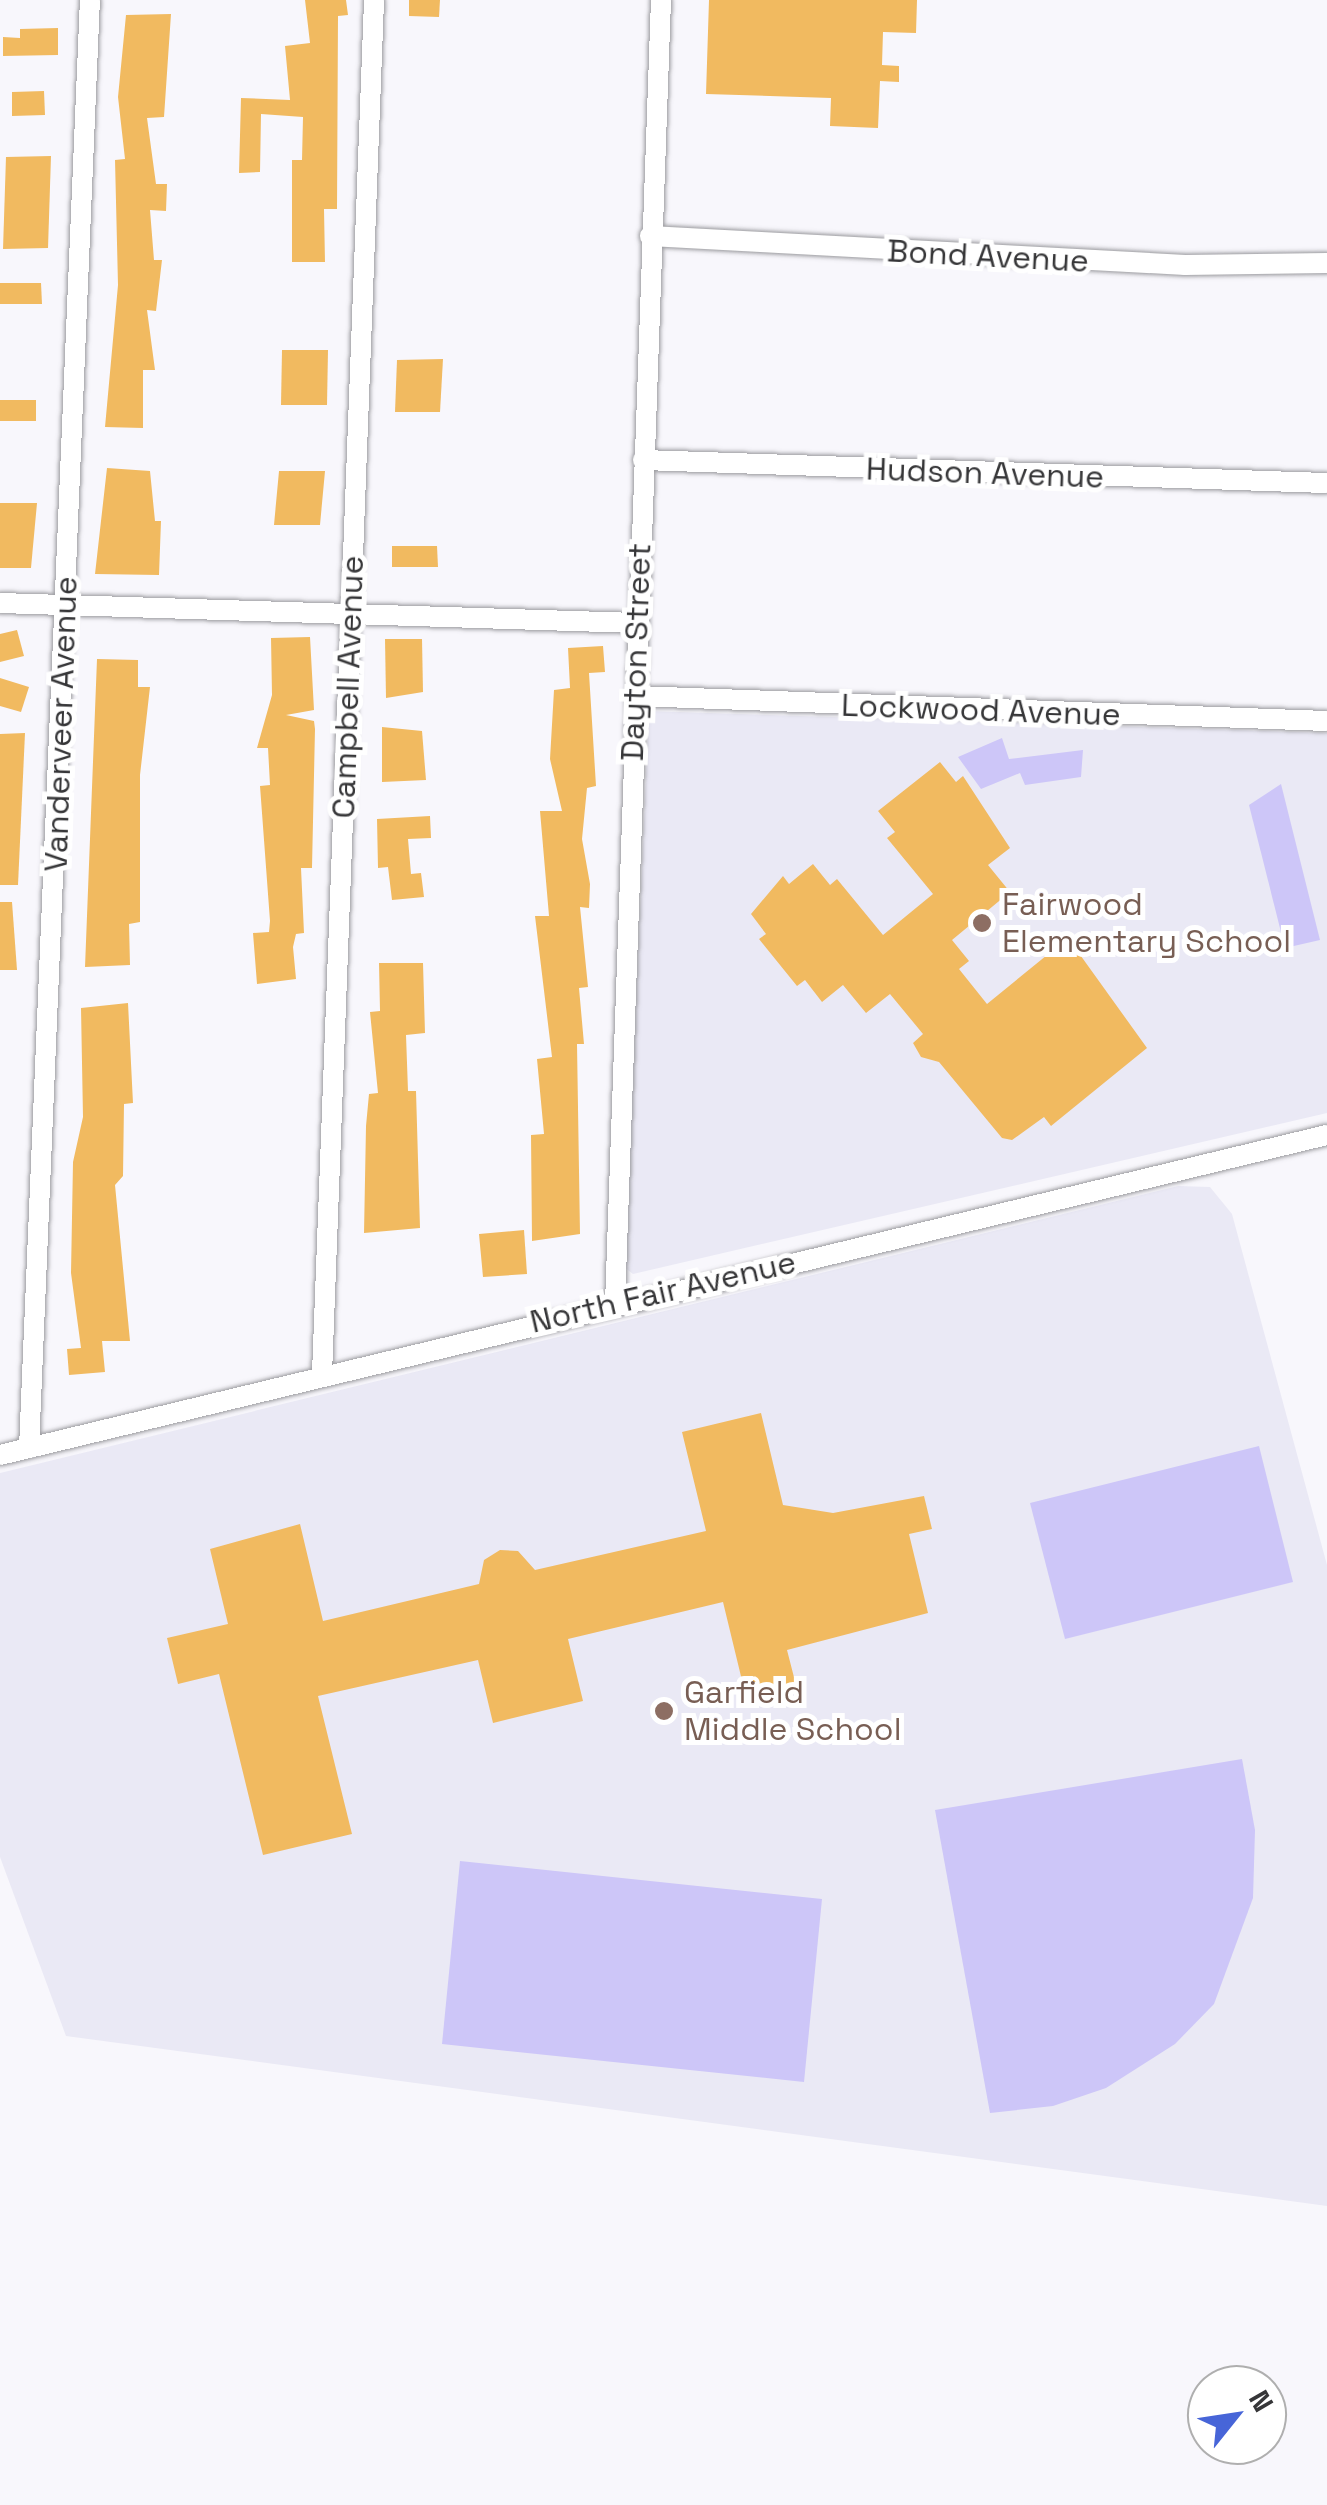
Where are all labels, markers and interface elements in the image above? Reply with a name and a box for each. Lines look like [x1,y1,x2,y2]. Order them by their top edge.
street label: Bond Avenue [886,232,1090,280]
street label: Hudson Avenue [865,450,1105,496]
street label: Dayton Street [613,542,659,762]
street label: Campbell Avenue [324,555,372,819]
street label: Vanderveer Avenue [37,575,85,873]
street label: Lockwood Avenue [840,686,1122,734]
place label: Fairwood Elementary School [1002,886,1291,961]
marker: Fairwood Elementary School [971,912,993,934]
street label: North Fair Avenue [526,1243,800,1341]
place label: Garfield Middle School [684,1674,902,1749]
marker: Garfield Middle School [653,1700,675,1722]
north arrow [1187,2365,1287,2465]
text: N [1241,2384,1282,2418]

